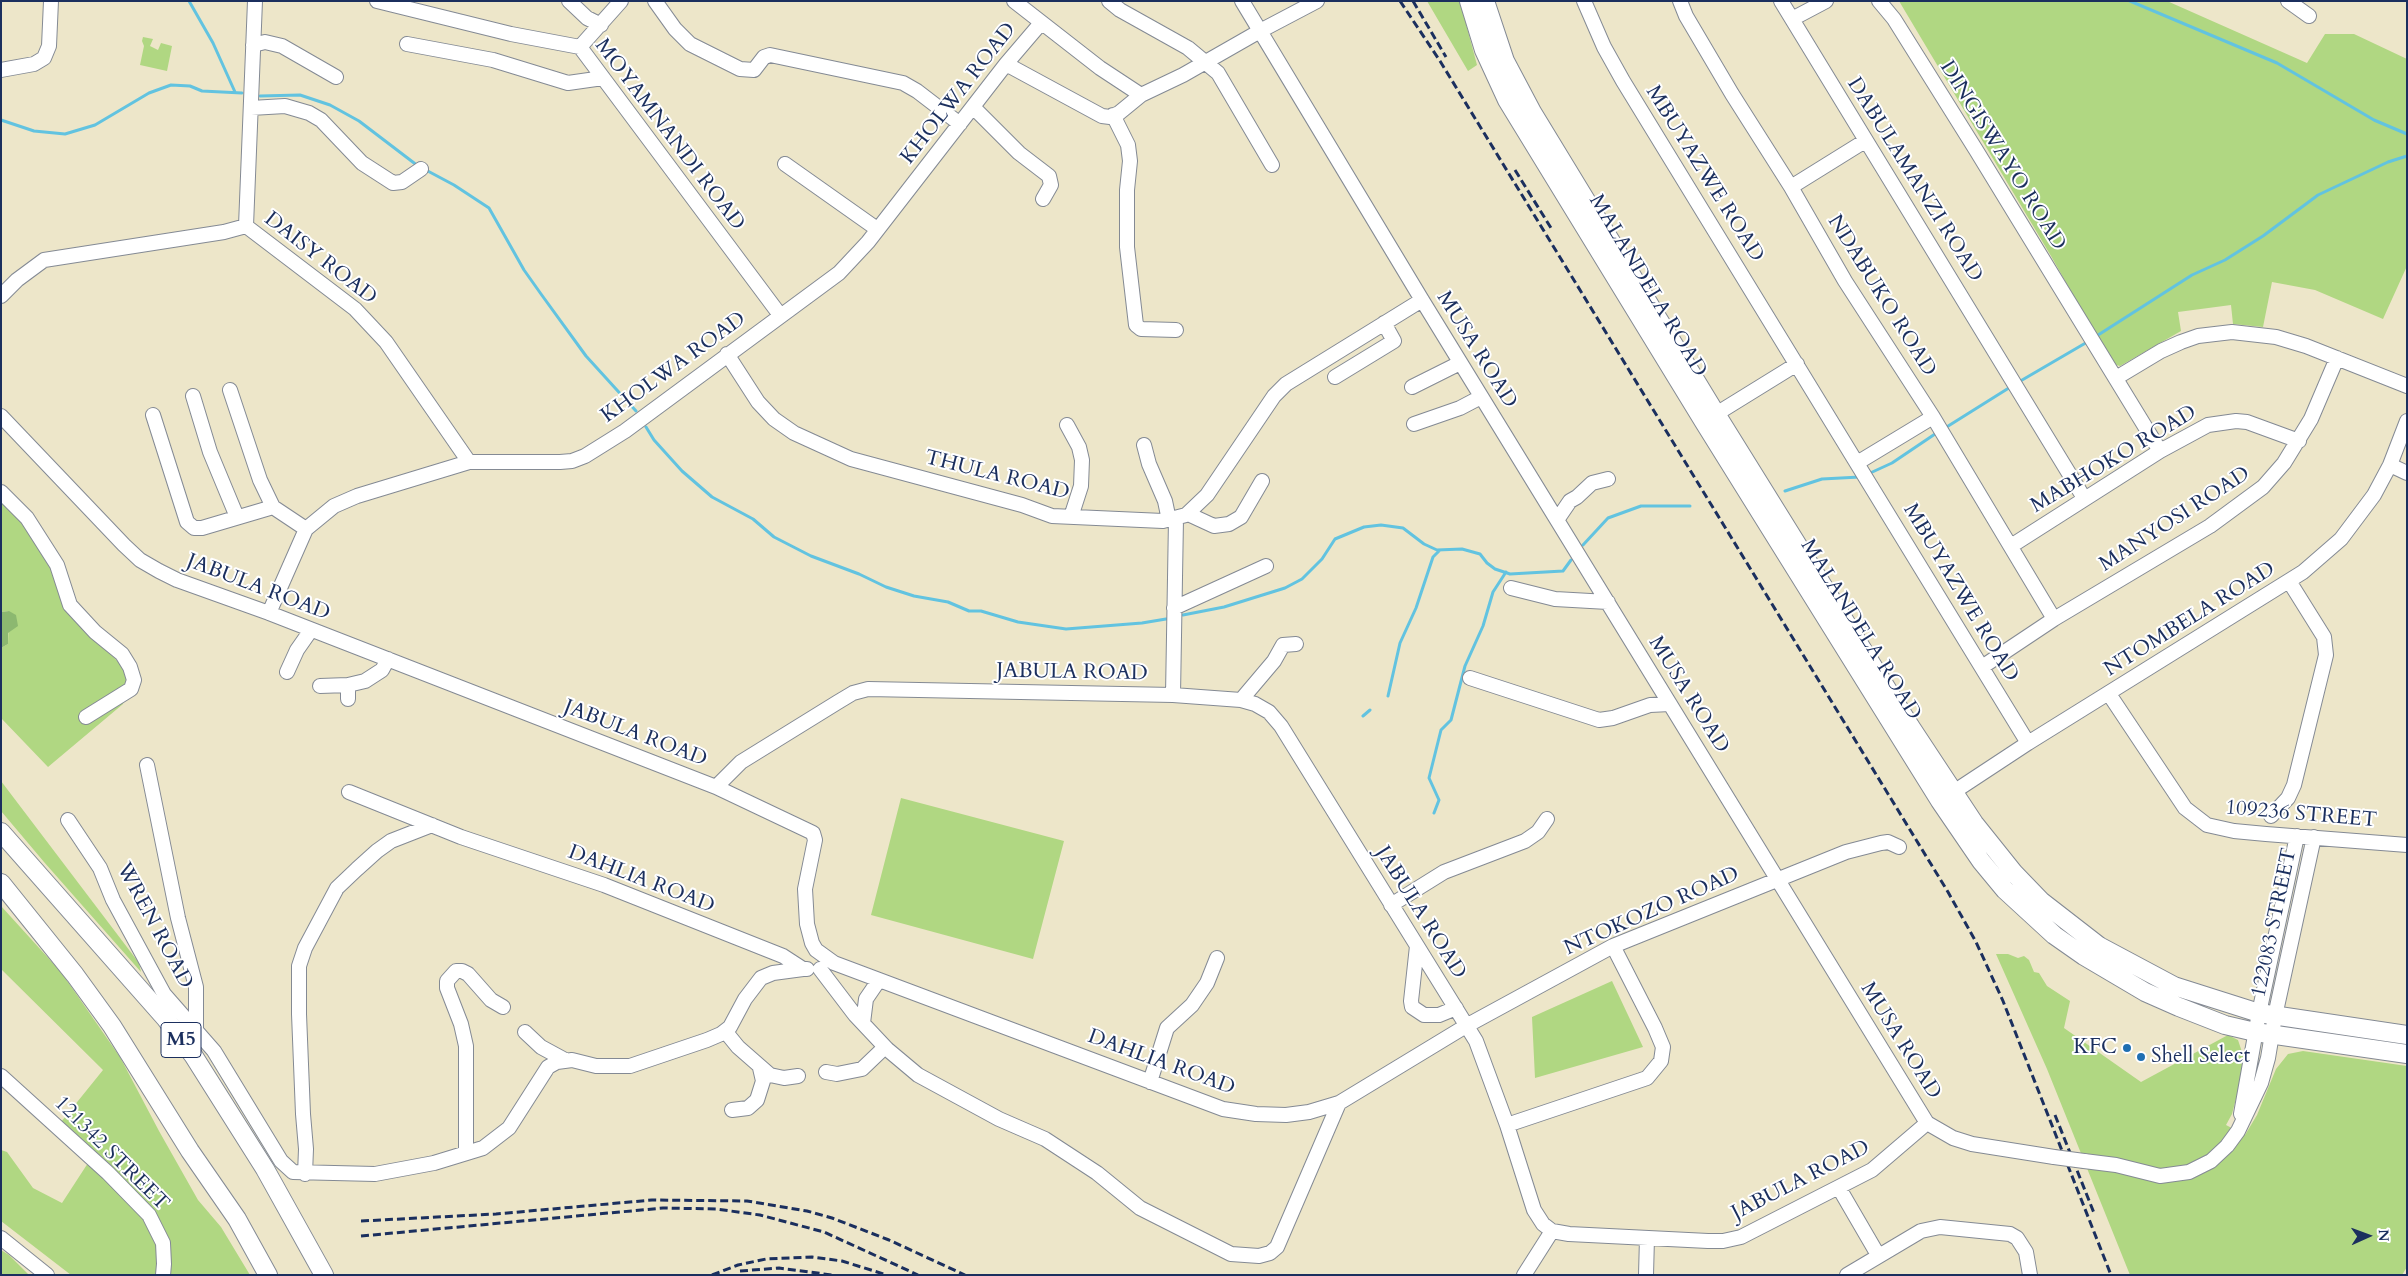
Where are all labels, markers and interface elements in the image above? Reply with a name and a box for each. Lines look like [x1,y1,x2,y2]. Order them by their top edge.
street label: KHOLWA ROAD [896,18,1022,170]
street label: MOYAMNANDI ROAD [589,34,749,236]
street label: DINGISWAYO ROAD [1933,57,2071,255]
street label: DABULAMANZI ROAD [1841,73,1987,287]
street label: MBUYAZWE ROAD [1639,81,1769,267]
street label: MALANDELA ROAD [1583,190,1711,382]
street label: DAISY ROAD [259,207,381,311]
street label: NDABUKO ROAD [1821,211,1941,381]
street label: MUSA ROAD [1430,287,1522,413]
street label: KHOLWA ROAD [597,307,751,429]
street label: MABHOKO ROAD [2027,401,2201,519]
street label: THULA ROAD [922,446,1072,506]
street label: MANYOSI ROAD [2095,462,2255,578]
street label: MBUYAZWE ROAD [1897,499,2023,687]
street label: MALANDELA ROAD [1794,535,1926,725]
street label: JABULA ROAD [183,549,333,627]
street label: NTOMBELA ROAD [2100,557,2280,683]
street label: MUSA ROAD [1642,632,1734,758]
street label: JABULA ROAD [996,659,1148,687]
street label: JABULA ROAD [560,695,710,773]
street label: 109236 STREET [2224,796,2378,834]
street label: DAHLIA ROAD [564,841,718,919]
street label: JABULA ROAD [1369,842,1471,984]
street label: 122083 STREET [2247,846,2303,1000]
street label: WREN ROAD [110,859,198,993]
street label: NTOKOZO ROAD [1561,862,1743,962]
street label: MUSA ROAD [1854,978,1946,1104]
road number: M5 [161,1022,201,1058]
street label: DAHLIA ROAD [1084,1025,1238,1101]
place label: KFC [2073,1035,2117,1061]
marker: KFC [2121,1042,2133,1054]
place label: Shell Select [2151,1044,2250,1070]
marker: Shell Select [2135,1051,2147,1063]
street label: 121342 STREET [48,1091,174,1217]
street label: JABULA ROAD [1728,1135,1874,1227]
north arrow [2343,1211,2393,1261]
text: N [2374,1229,2393,1242]

